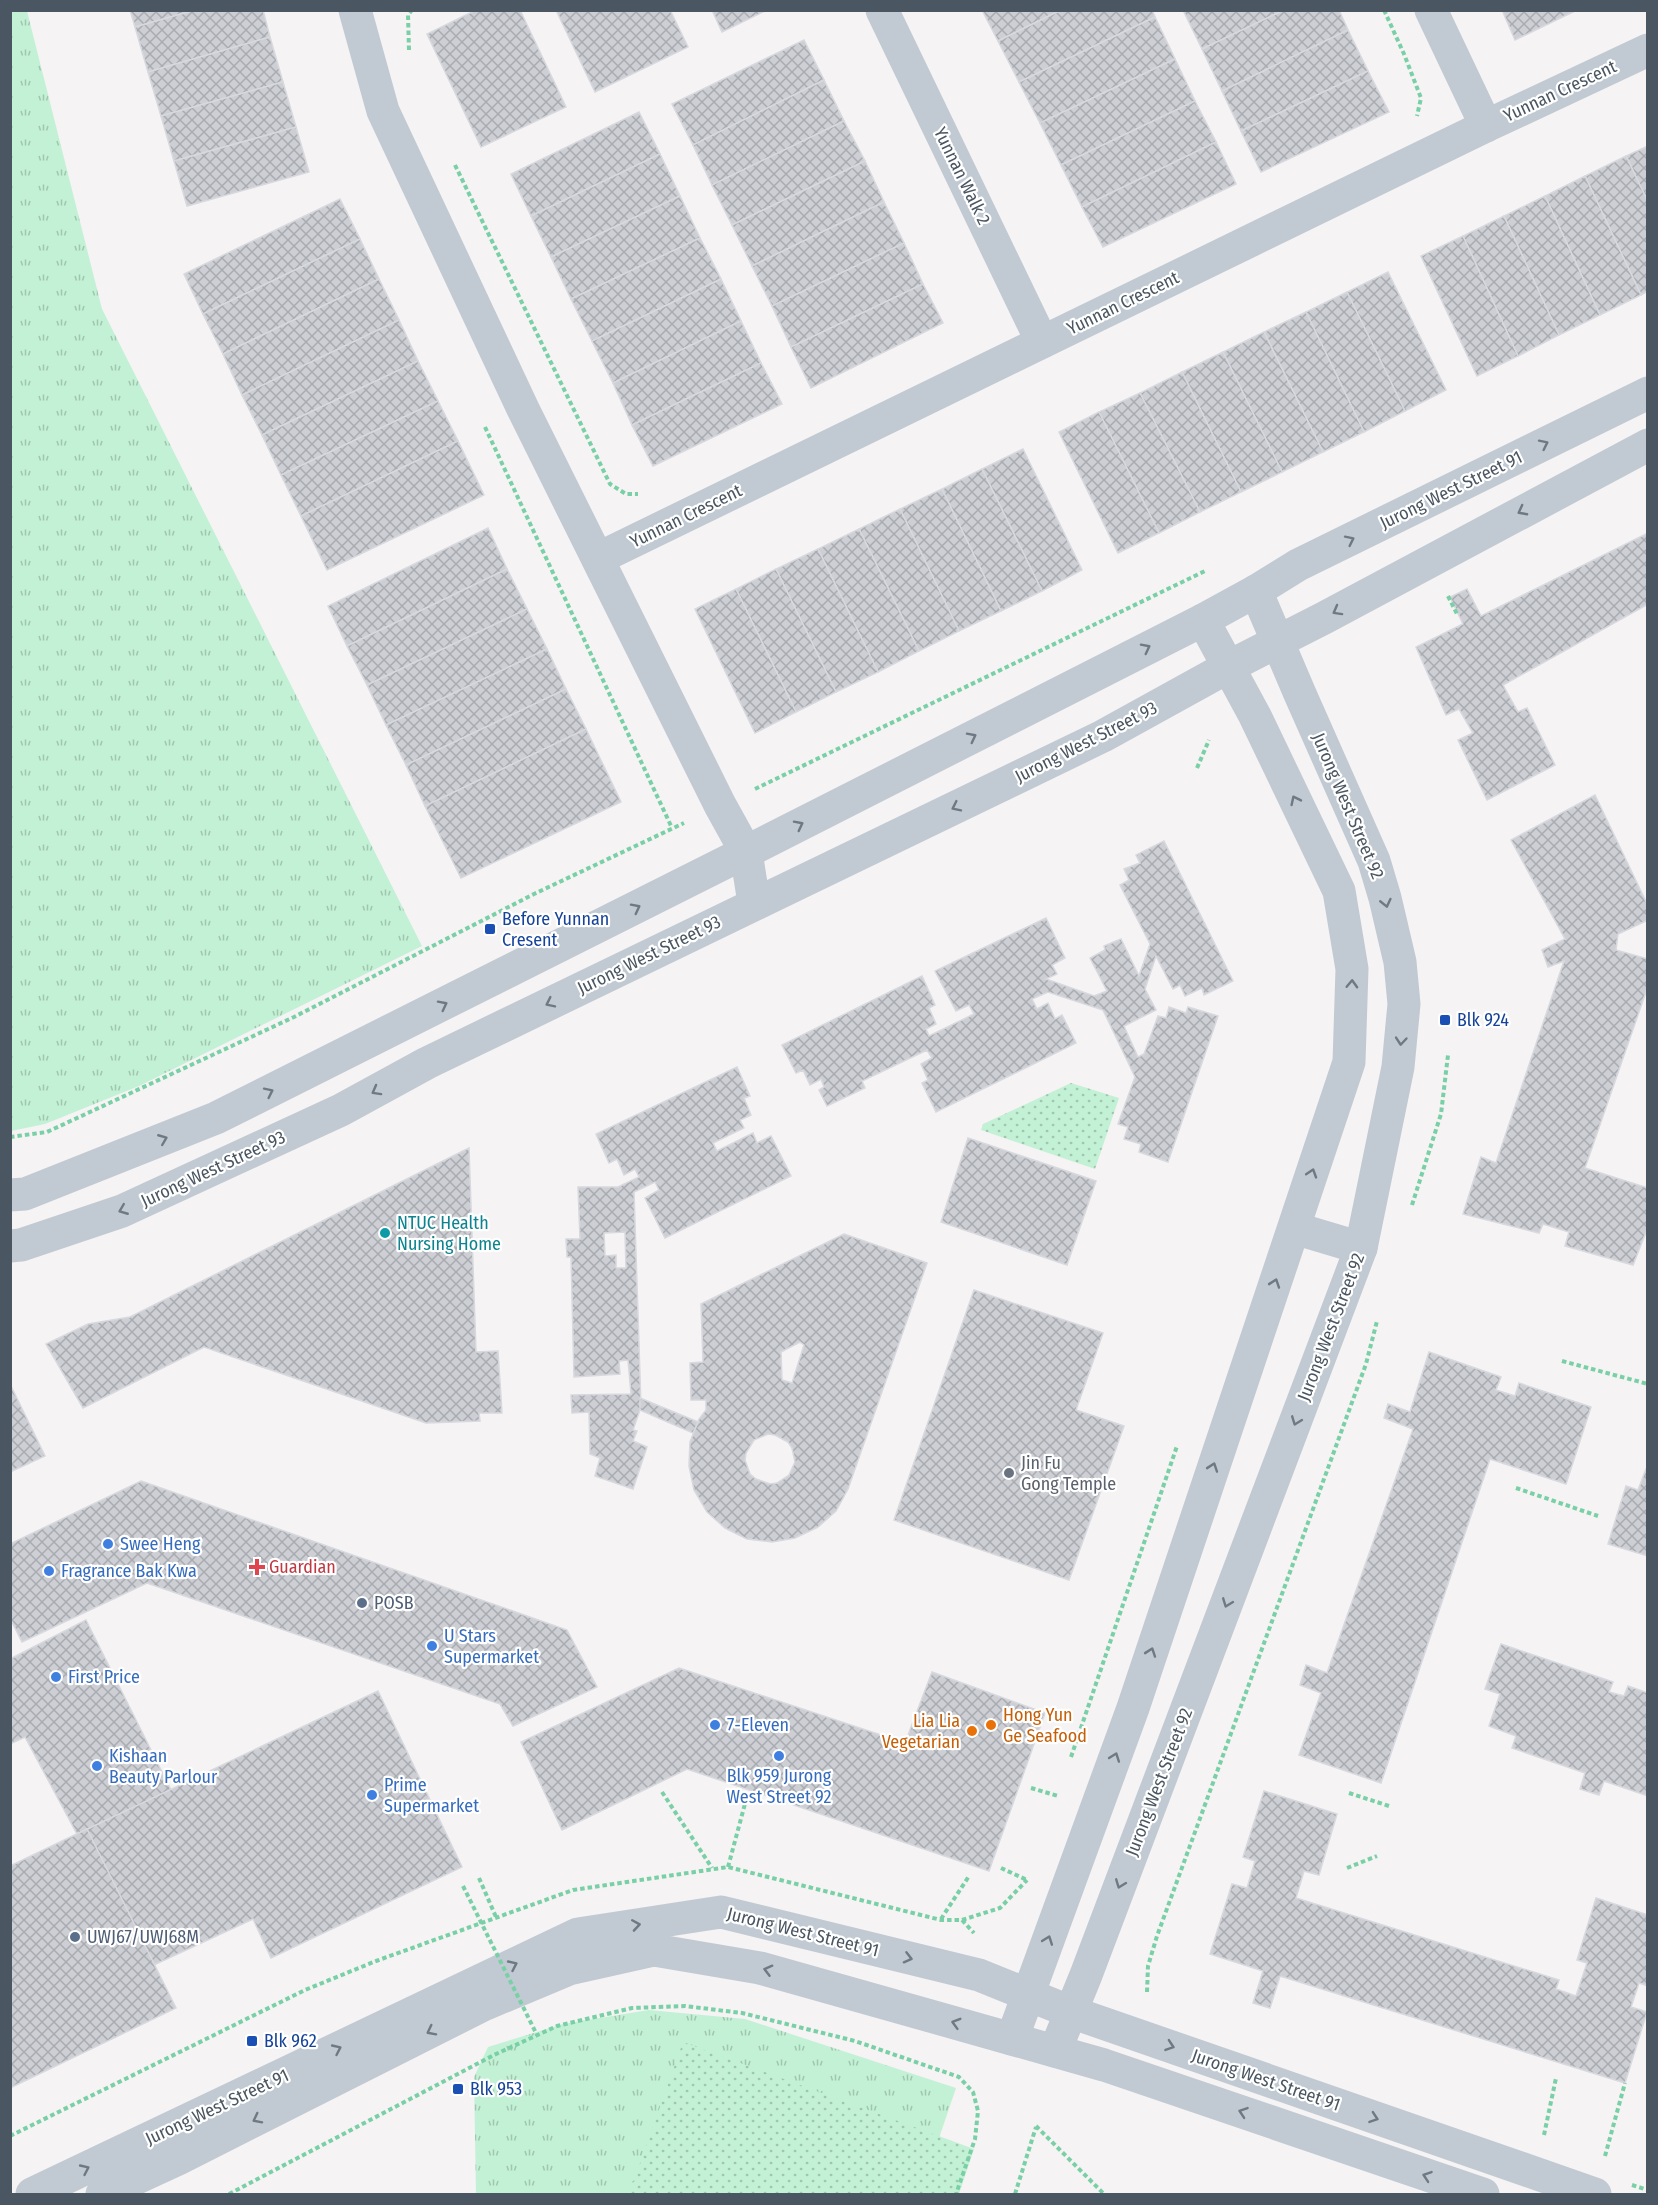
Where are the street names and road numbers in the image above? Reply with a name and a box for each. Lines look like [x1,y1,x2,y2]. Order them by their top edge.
street label: Yunnan Crescent [1500,55,1620,127]
street label: Yunnan Walk 2 [929,124,995,228]
street label: Yunnan Crescent [1063,266,1183,340]
street label: Jurong West Street 91 [1376,446,1526,534]
street label: Yunnan Crescent [626,479,746,553]
street label: Jurong West Street 93 [1011,697,1161,787]
street label: Jurong West Street 92 [1307,730,1389,882]
street label: Jurong West Street 93 [574,911,724,999]
street label: Jurong West Street 93 [137,1126,289,1212]
street label: Jurong West Street 92 [1293,1250,1369,1404]
street label: Jurong West Street 92 [1121,1705,1197,1859]
street label: Jurong West Street 91 [725,1902,881,1962]
street label: Jurong West Street 91 [1189,2044,1343,2116]
street label: Jurong West Street 91 [142,2064,292,2150]

